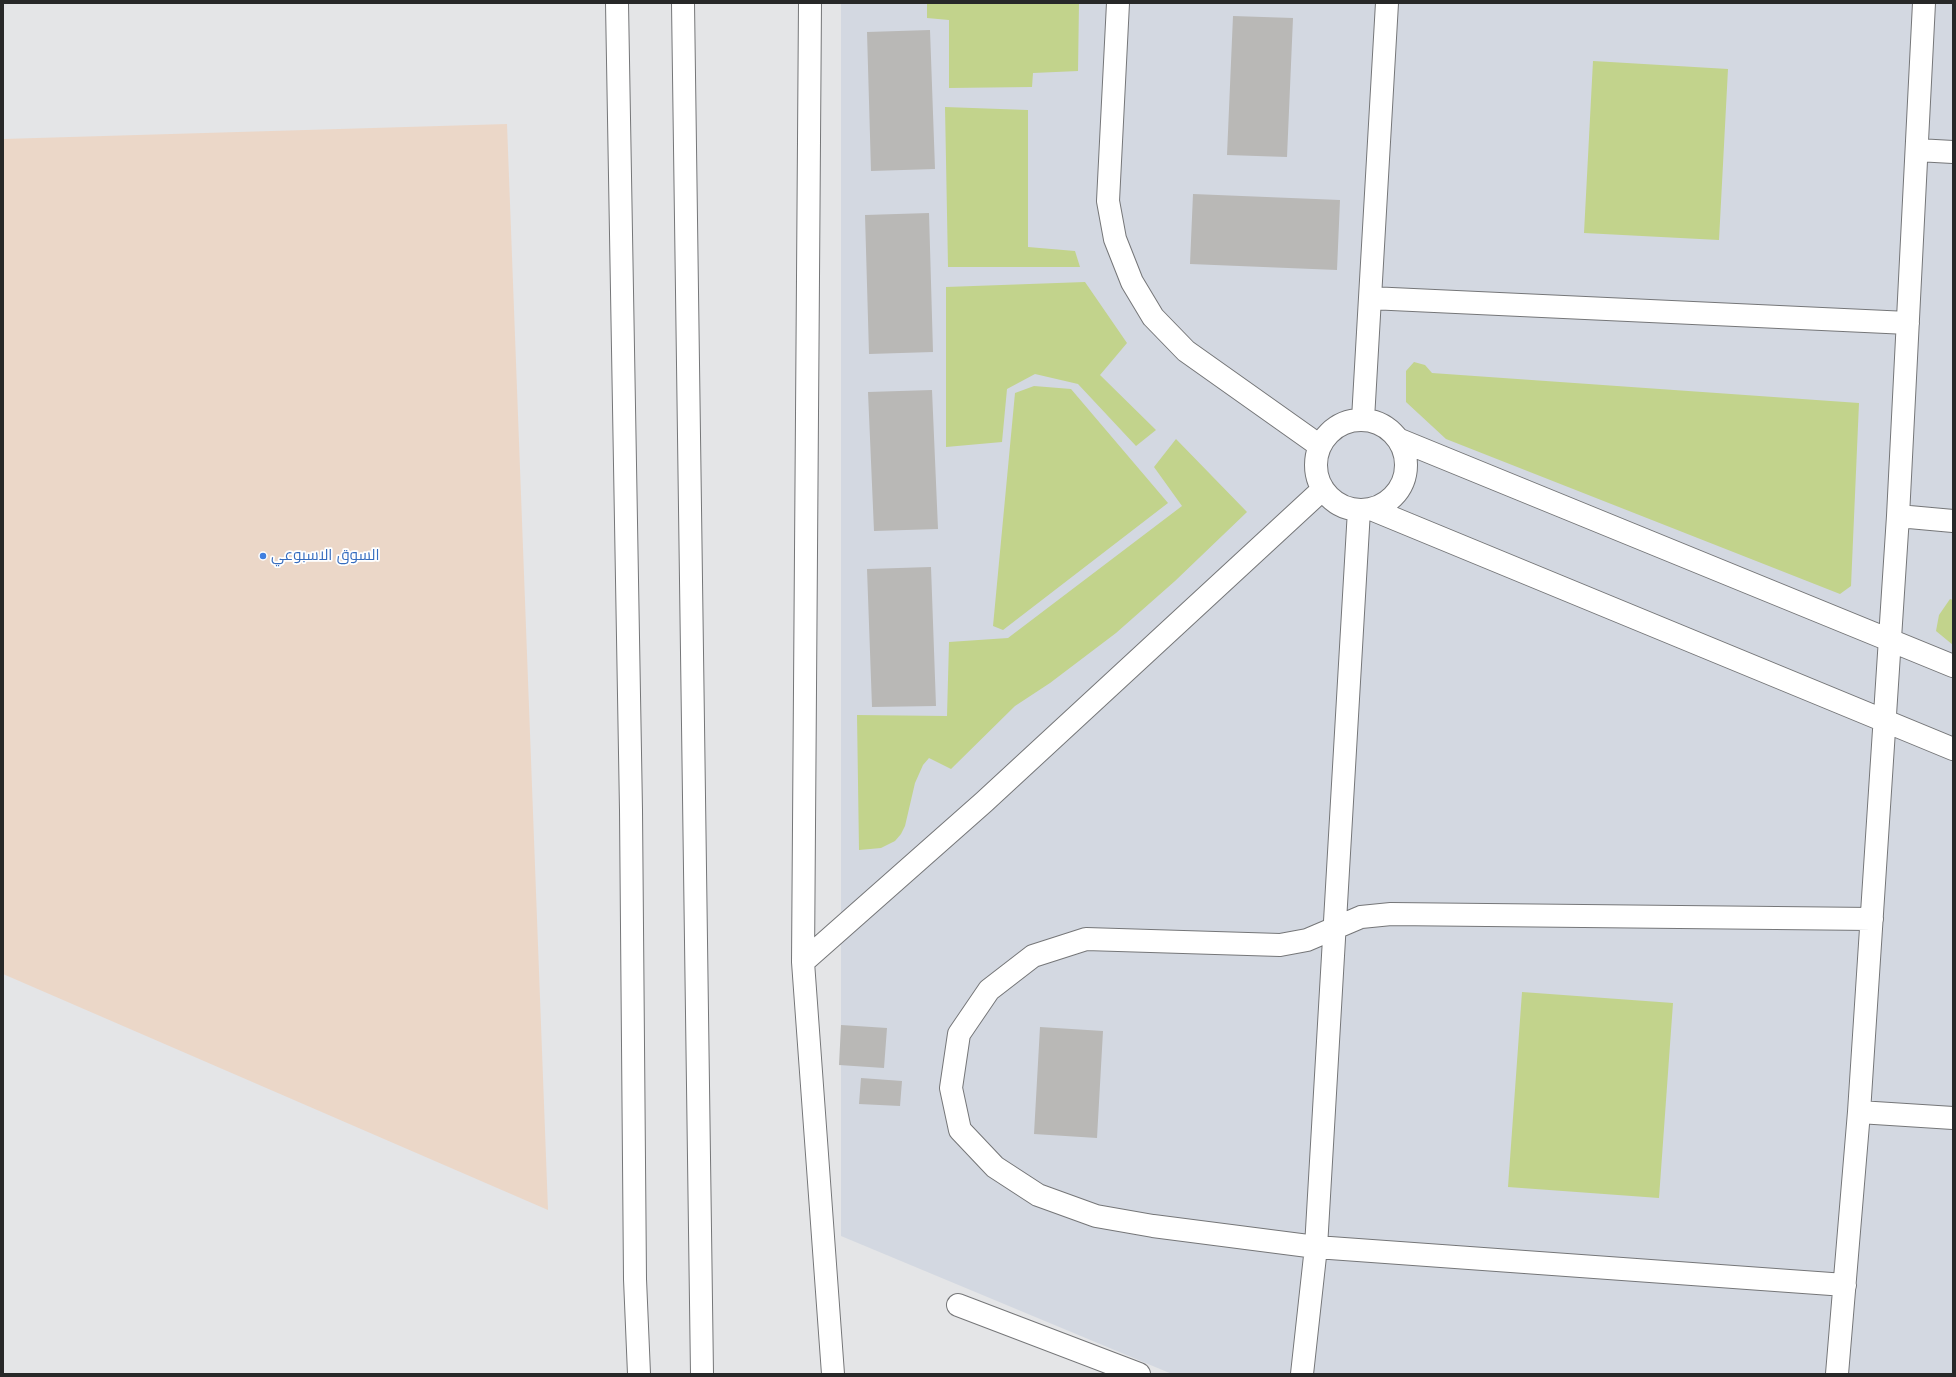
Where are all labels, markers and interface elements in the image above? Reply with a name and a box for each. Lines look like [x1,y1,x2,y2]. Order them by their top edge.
place label: السوق الاسبوعي [271,547,379,565]
marker: السوق الاسبوعي [258,551,268,561]

